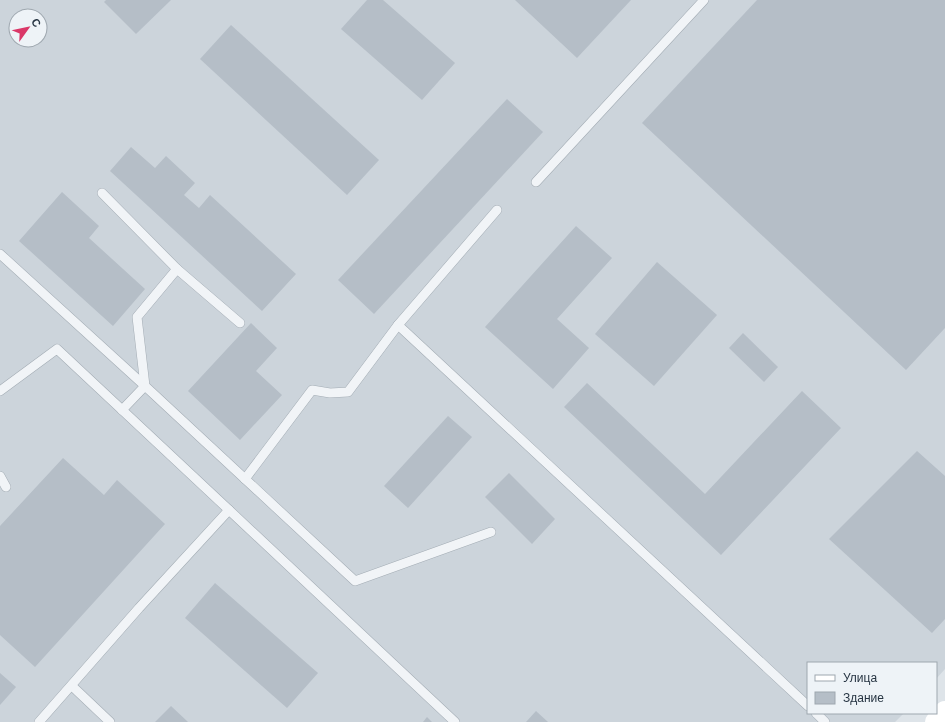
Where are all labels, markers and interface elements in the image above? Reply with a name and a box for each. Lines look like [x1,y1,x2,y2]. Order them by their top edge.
north arrow [8,8,48,48]
text: С [29,15,44,29]
legend [807,662,937,714]
text: Улица [843,670,877,685]
text: Здание [843,690,884,705]

